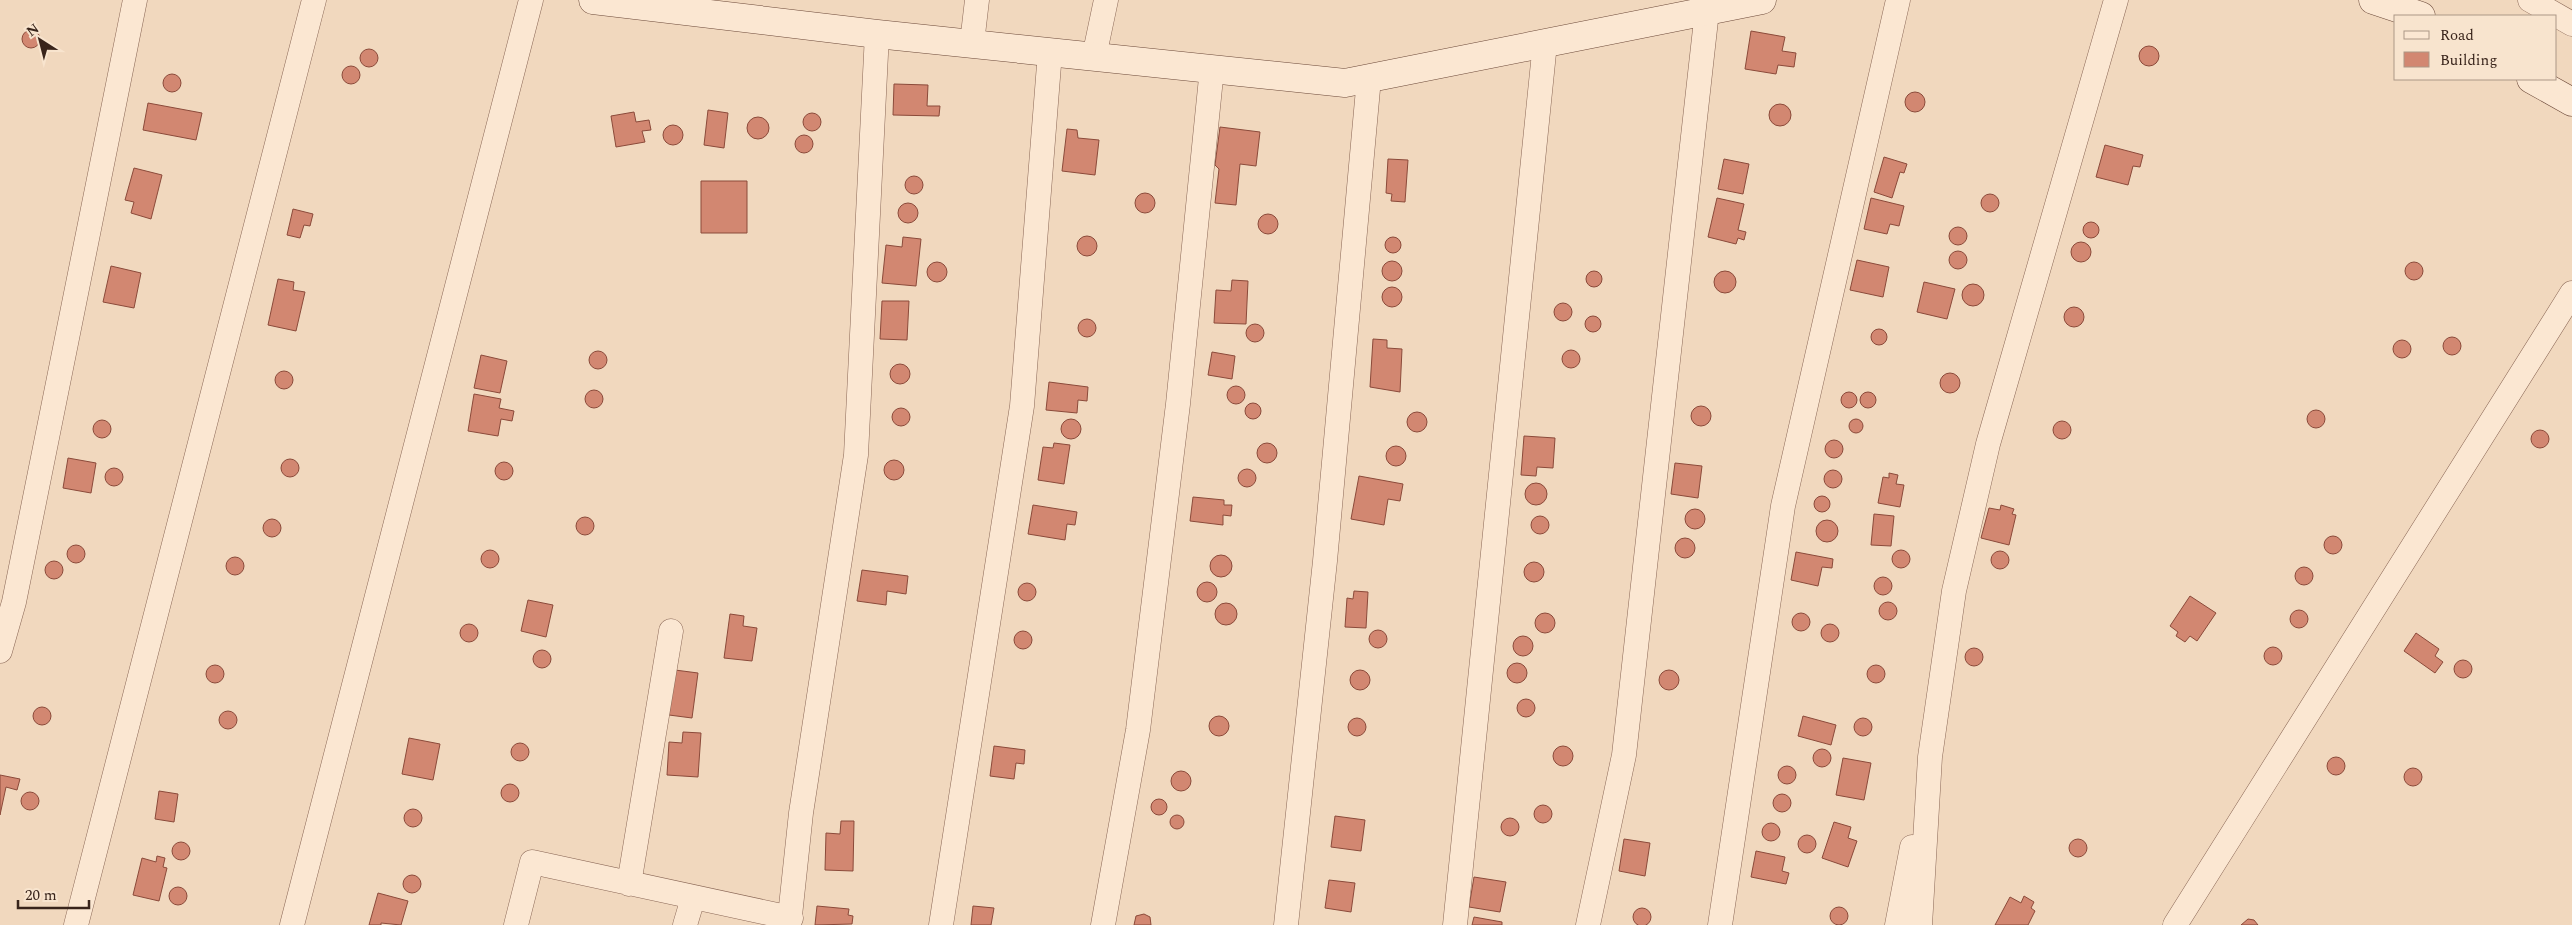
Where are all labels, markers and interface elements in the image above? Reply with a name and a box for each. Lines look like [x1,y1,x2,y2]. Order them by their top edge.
north arrow [15,15,65,65]
legend [2394,15,2557,80]
text: N [22,18,43,42]
text: Road [2440,24,2474,47]
text: Building [2440,49,2497,72]
scale bar [18,878,89,910]
text: 20 m [25,884,57,907]

